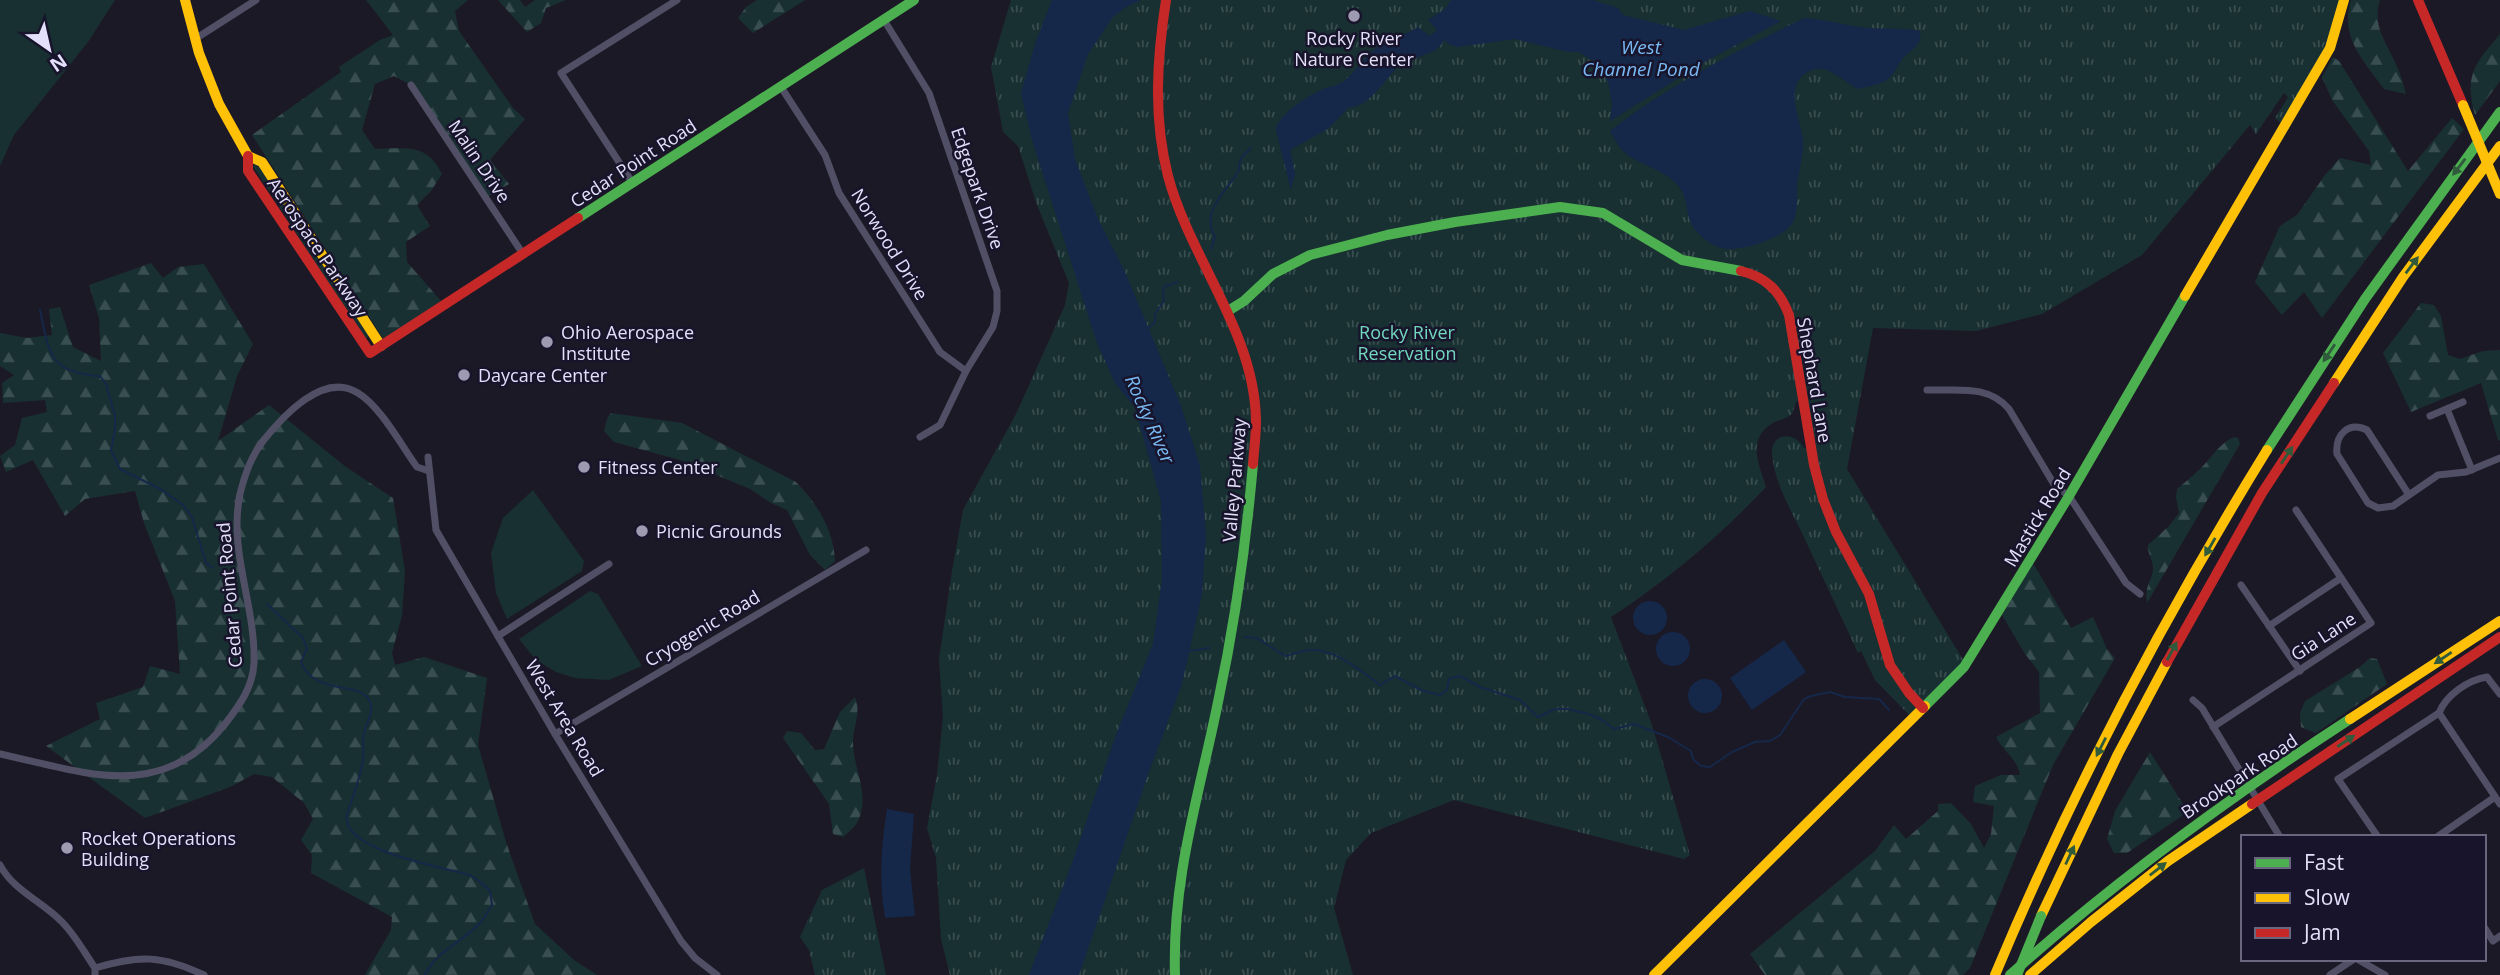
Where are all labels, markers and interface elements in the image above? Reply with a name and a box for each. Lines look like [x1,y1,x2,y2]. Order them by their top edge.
marker: Rocky River Nature Center [1346,8,1362,24]
north arrow [14,14,84,84]
place label: Rocky River Nature Center [1294,26,1414,71]
water label: West Channel Pond [1582,34,1701,82]
text: N [45,48,72,78]
street label: Cedar Point Road [565,113,701,213]
street label: Malin Drive [443,115,517,207]
street label: Edgepark Drive [946,124,1010,252]
one-way arrow [2453,158,2467,176]
street label: Aerospace Parkway [262,173,374,322]
street label: Norwood Drive [846,184,934,304]
one-way arrow [2405,256,2419,274]
street label: Shephard Lane [1792,316,1838,444]
place label: Ohio Aerospace Institute [561,320,694,365]
park label: Rocky River Reservation [1357,320,1457,365]
marker: Ohio Aerospace Institute [539,334,555,350]
one-way arrow [2322,344,2336,362]
place label: Daycare Center [478,363,608,387]
marker: Daycare Center [456,367,472,383]
water label: Rocky River [1119,371,1182,469]
street label: Valley Parkway [1217,416,1251,543]
one-way arrow [2280,445,2293,465]
place label: Fitness Center [598,455,718,479]
marker: Fitness Center [576,459,592,475]
street label: Mastick Road [1998,463,2076,571]
place label: Picnic Grounds [656,519,782,543]
street label: Cedar Point Road [211,521,247,669]
marker: Picnic Grounds [634,523,650,539]
one-way arrow [2203,537,2216,556]
street label: Cryogenic Road [640,584,764,672]
street label: Gia Lane [2286,606,2360,666]
one-way arrow [2166,642,2178,661]
one-way arrow [2433,652,2453,665]
street label: West Area Road [520,655,610,781]
street label: Brookpark Road [2176,728,2302,824]
one-way arrow [2336,734,2356,747]
one-way arrow [2096,737,2107,757]
place label: Rocket Operations Building [81,826,236,871]
legend [2241,835,2486,961]
marker: Rocket Operations Building [59,840,75,856]
one-way arrow [2064,845,2076,865]
text: Fast [2304,848,2344,876]
one-way arrow [2149,861,2167,876]
text: Slow [2304,883,2350,911]
text: Jam [2302,918,2341,946]

